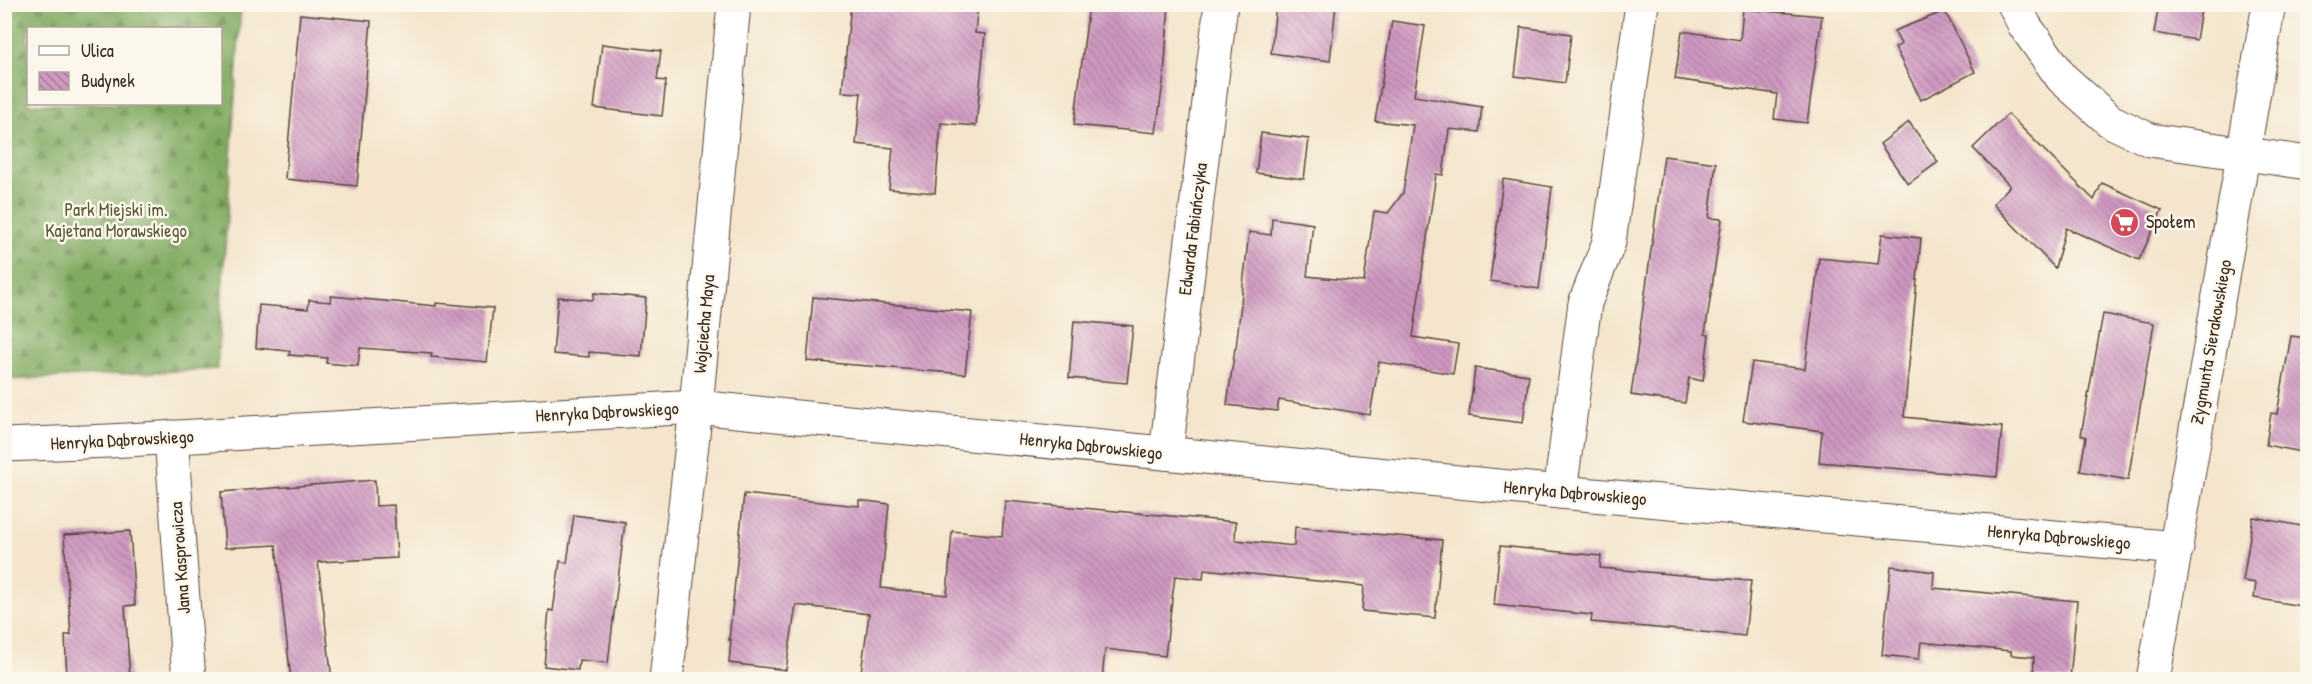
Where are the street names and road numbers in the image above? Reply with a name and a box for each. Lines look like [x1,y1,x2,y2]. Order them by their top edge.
street label: Edwarda Fabiańczyka [1172,162,1213,296]
street label: Zygmunta Sierakowskiego [2184,257,2237,426]
street label: Wojciecha Maya [687,274,720,374]
street label: Henryka Dąbrowskiego [535,395,679,428]
street label: Henryka Dąbrowskiego [50,423,194,456]
street label: Henryka Dąbrowskiego [1018,426,1164,465]
street label: Henryka Dąbrowskiego [1503,474,1648,511]
street label: Jana Kasprowicza [163,501,196,615]
street label: Henryka Dąbrowskiego [1987,518,2132,555]

